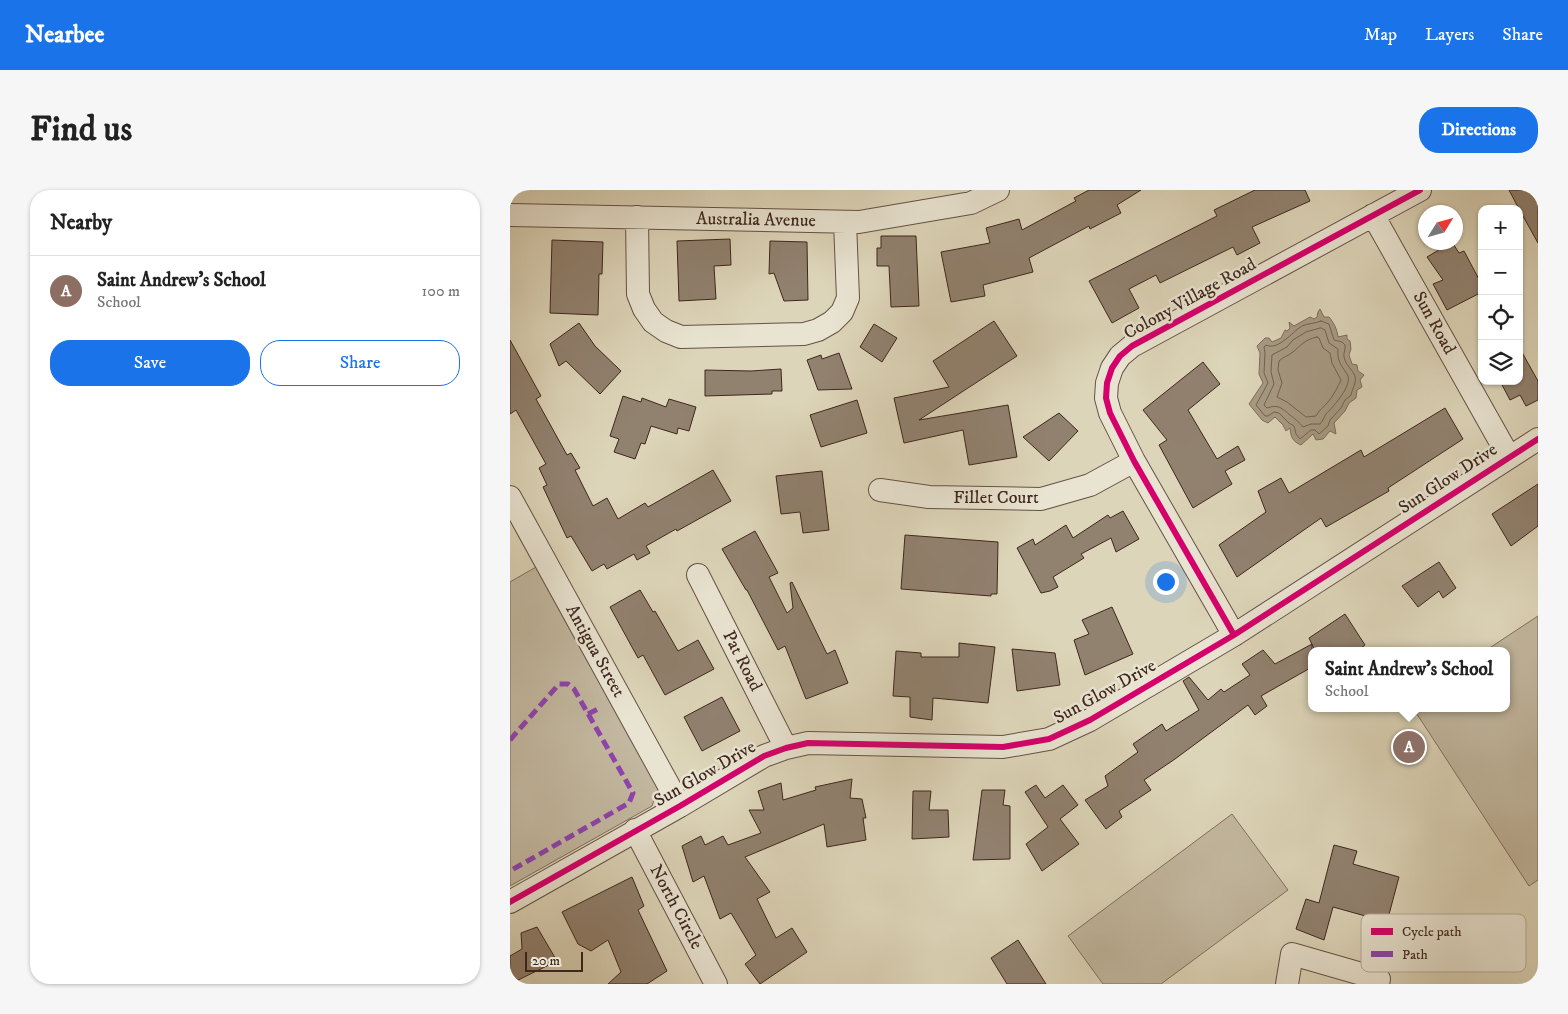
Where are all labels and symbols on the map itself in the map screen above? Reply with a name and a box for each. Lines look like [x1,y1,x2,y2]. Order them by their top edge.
north arrow [1418,205,1463,250]
street label: Australia Avenue [696,208,816,232]
street label: Colony Village Road [1120,253,1260,345]
street label: Sun Road [1408,288,1460,358]
street label: Sun Glow Drive [1394,439,1502,519]
street label: Fillet Court [953,487,1039,509]
your location [1153,569,1179,595]
street label: Antigua Street [560,601,630,701]
street label: Pat Road [717,627,767,695]
street label: Sun Glow Drive [1050,655,1160,729]
pin: A [1393,728,1425,766]
street label: Sun Glow Drive [650,736,760,812]
street label: North Circle [645,861,707,953]
legend [1361,914,1526,972]
text: Cycle path [1402,923,1462,941]
text: Path [1402,946,1429,964]
scale bar [525,949,582,972]

